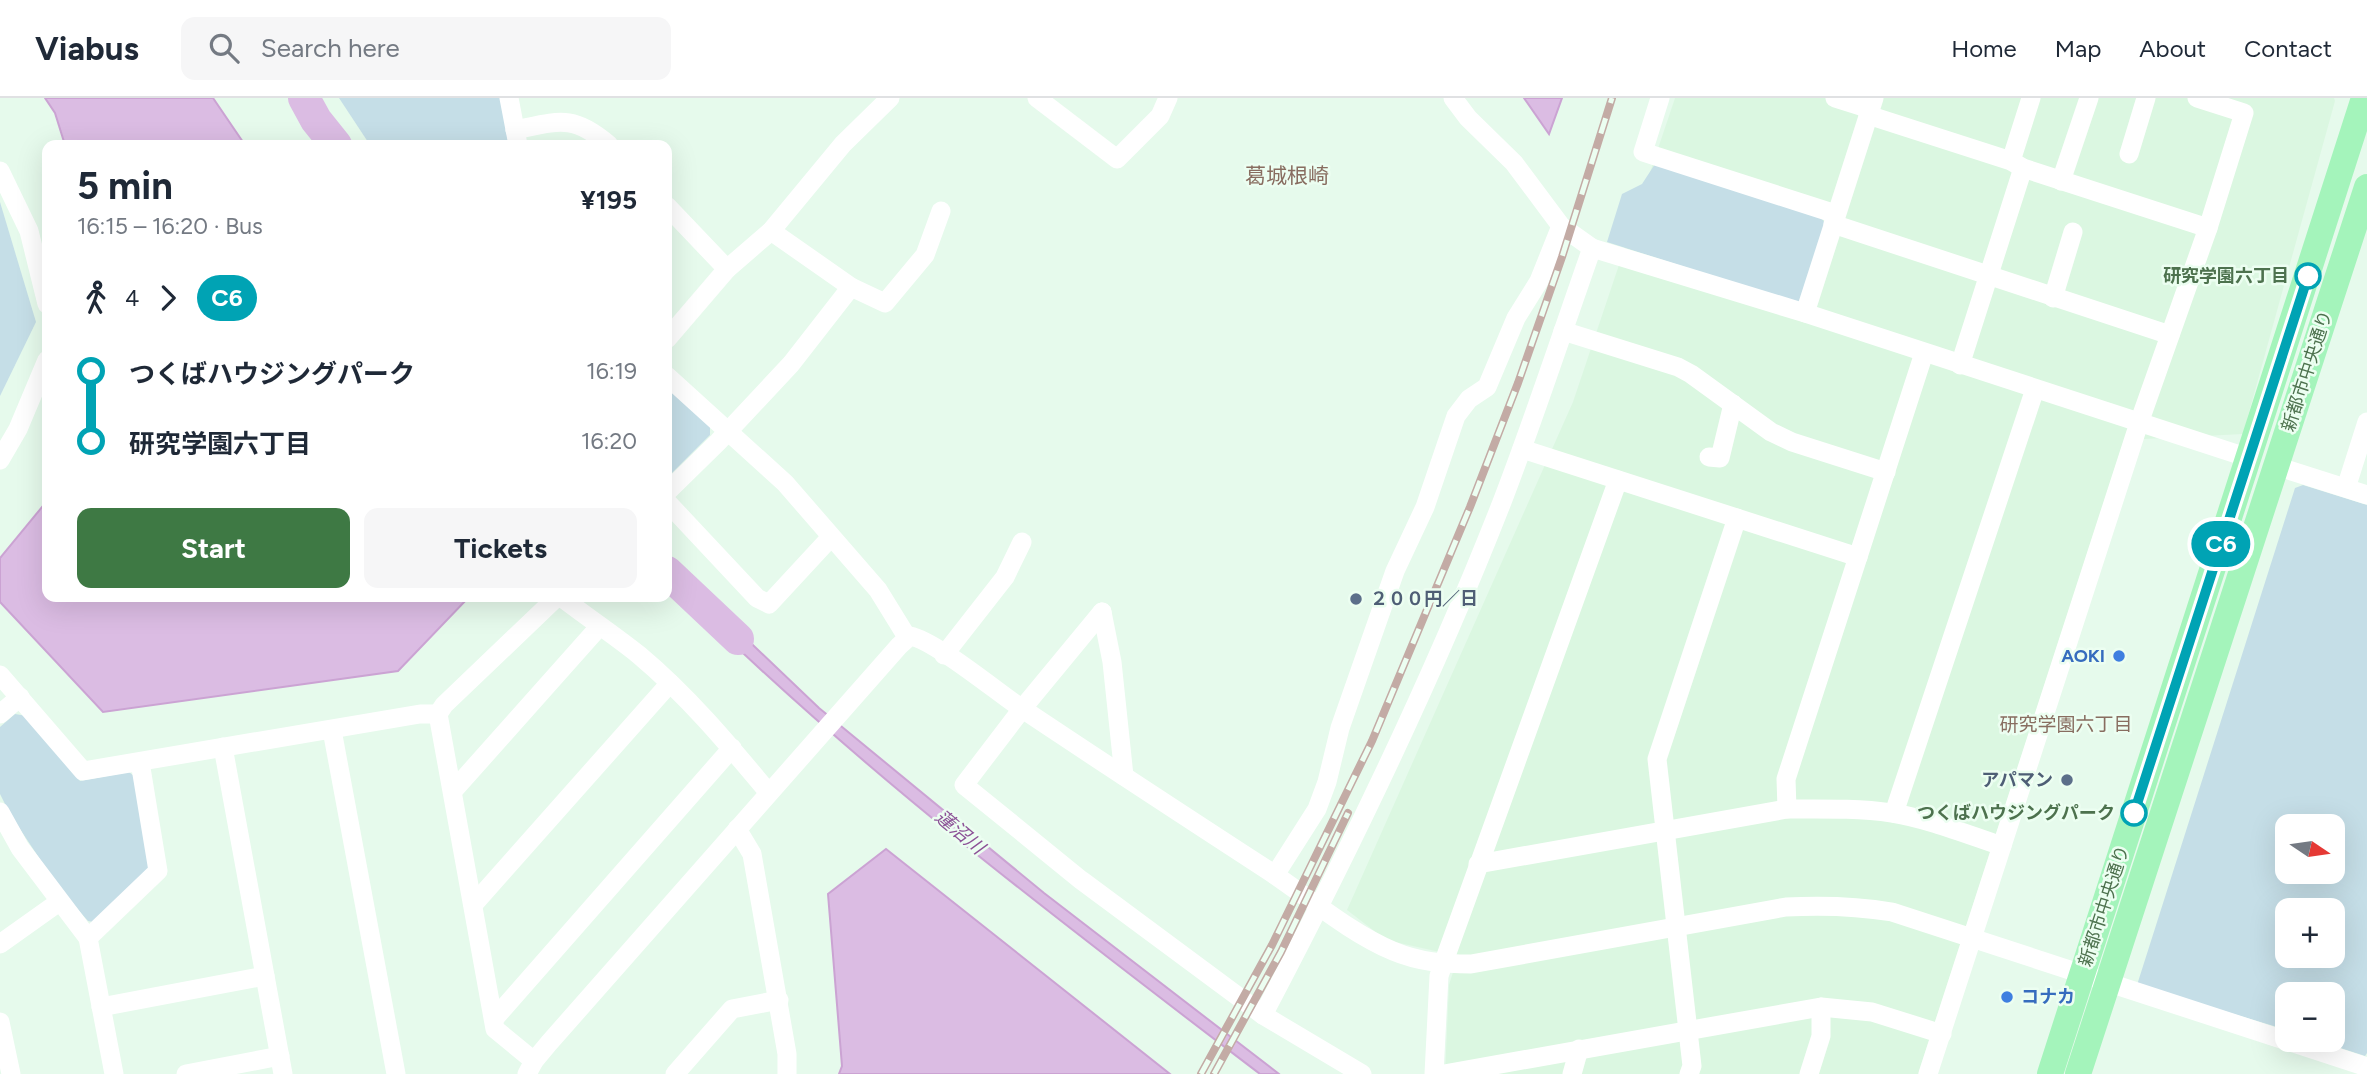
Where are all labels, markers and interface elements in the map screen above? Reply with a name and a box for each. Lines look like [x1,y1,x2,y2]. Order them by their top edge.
search box [181,17,671,80]
text: Viabus [35,29,139,68]
icon: search [205,29,243,67]
text: Search here [261,32,400,64]
text: Home [1951,34,2017,63]
text: Map [2055,34,2101,63]
text: About [2139,34,2206,63]
text: Contact [2244,34,2332,63]
text: 5 min [77,163,173,209]
district label: 葛城根崎 [1245,163,1329,188]
text: ¥195 [580,184,637,216]
text: 16:15 – 16:20 · Bus [77,212,263,240]
marker: 研究学園六丁目 [2295,263,2321,289]
place label: 研究学園六丁目 [2163,265,2289,287]
icon: walk [77,279,115,317]
icon: forward [149,279,187,317]
text: C6 [211,283,243,312]
text: 4 [125,284,139,312]
street label: 新都市中央通り [2277,308,2337,434]
text: 16:19 [586,357,637,385]
text: つくばハウジングパーク [129,358,415,390]
text: 16:20 [581,427,637,455]
text: 研究学園六丁目 [129,428,311,460]
button: Start [77,508,350,588]
button: Tickets [364,508,637,588]
line badge: C6 [2190,521,2252,567]
text: C6 [2205,529,2237,558]
place label: ２００円／日 [1370,588,1478,610]
marker: ２００円／日 [1348,591,1364,607]
place label: AOKI [2061,645,2105,667]
marker: AOKI [2111,648,2127,664]
district label: 研究学園六丁目 [1999,713,2133,736]
place label: アパマン [1981,769,2053,791]
marker: アパマン [2059,772,2075,788]
marker: つくばハウジングパーク [2121,800,2147,826]
place label: つくばハウジングパーク [1917,802,2115,824]
water label: 蓮沼川 [931,805,991,860]
north arrow [2275,814,2345,884]
map controls [2275,814,2345,1052]
street label: 新都市中央通り [2074,843,2134,969]
button: + [2275,898,2345,968]
button: − [2275,982,2345,1052]
place label: コナカ [2021,986,2075,1008]
marker: コナカ [1999,989,2015,1005]

